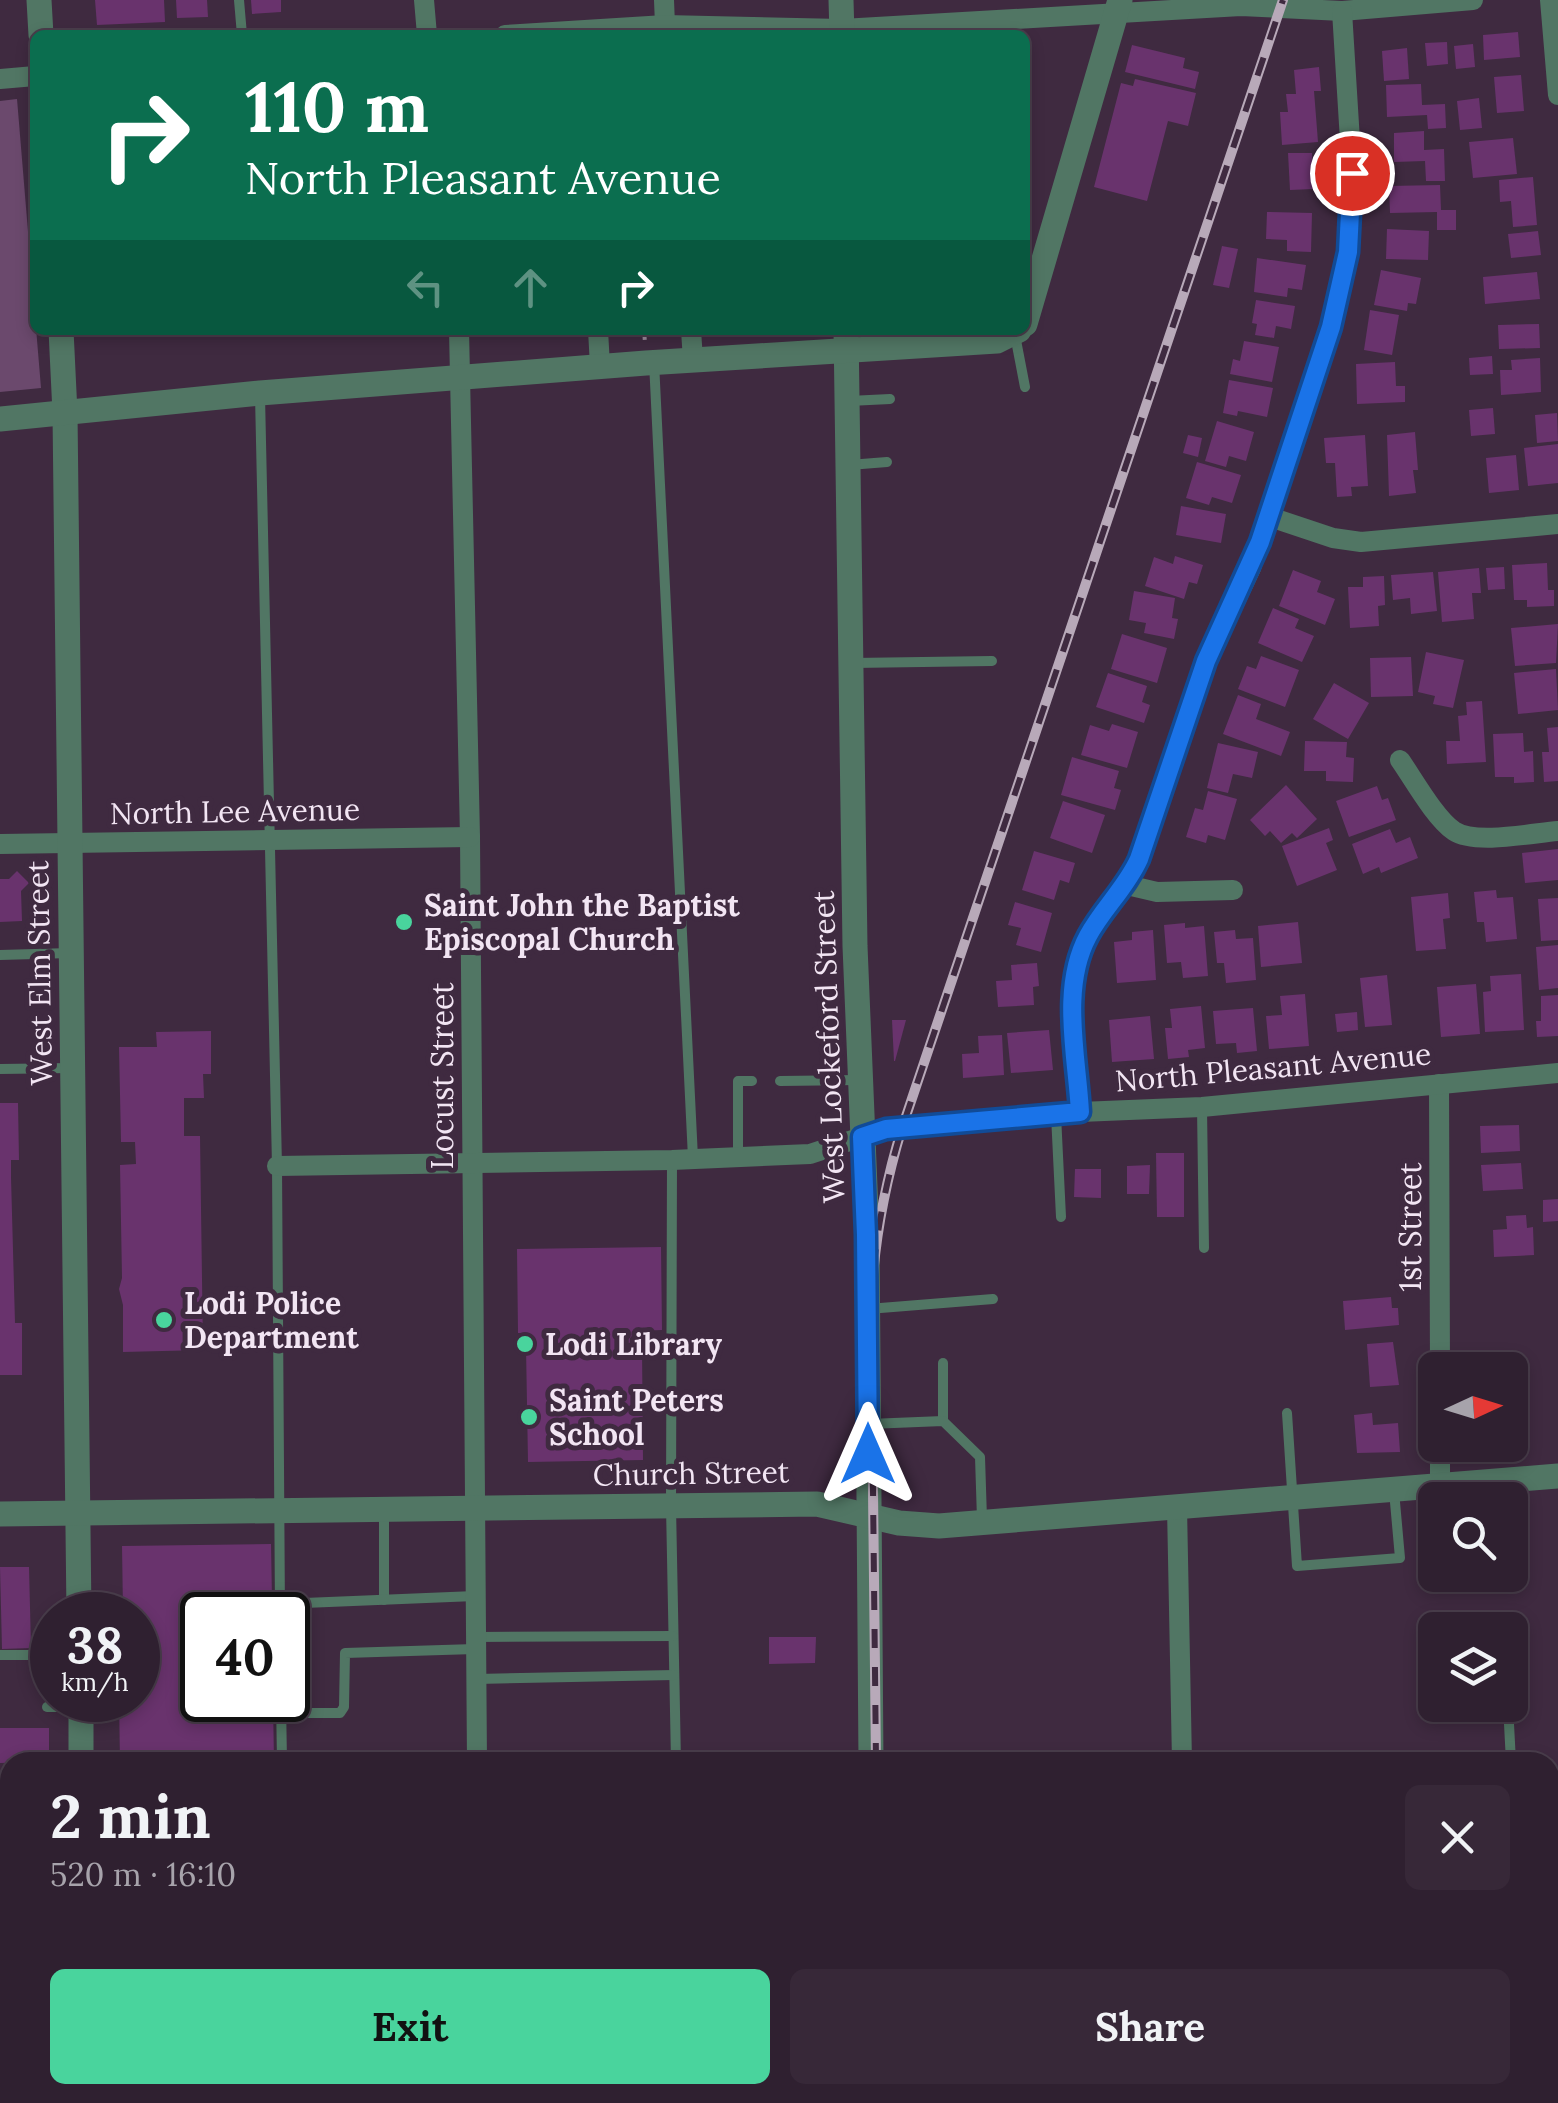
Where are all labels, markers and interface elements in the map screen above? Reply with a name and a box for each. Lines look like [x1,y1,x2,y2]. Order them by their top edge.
text: 110 m [245,62,429,151]
icon: right [80,70,210,200]
pin [1310,131,1395,216]
icon: arrive [1325,146,1380,201]
text: North Pleasant Avenue [245,149,721,206]
icon: left [398,260,453,315]
icon: ahead [503,260,558,315]
icon: right [608,260,663,315]
street label: North Lee Avenue [110,790,360,832]
street label: West Elm Street [18,860,60,1086]
place label: Saint John the Baptist Episcopal Church [424,886,740,958]
street label: West Lockeford Street [804,890,852,1204]
marker: Saint John the Baptist Episcopal Church [393,911,415,933]
street label: Locust Street [423,982,461,1170]
street label: North Pleasant Avenue [1113,1034,1433,1100]
street label: 1st Street [1391,1162,1429,1292]
place label: Lodi Police Department [184,1284,359,1356]
marker: Lodi Police Department [153,1309,175,1331]
place label: Lodi Library [545,1325,723,1364]
marker: Lodi Library [514,1333,536,1355]
north arrow [1418,1352,1528,1462]
map controls [1418,1352,1528,1722]
place label: Saint Peters School [549,1381,724,1453]
position arrow [816,1402,920,1506]
marker: Saint Peters School [518,1406,540,1428]
street label: Church Street [592,1452,790,1494]
button: search [1418,1482,1528,1592]
speed limit sign: 40 [180,1592,310,1722]
button: layers [1418,1612,1528,1722]
text: 38 [67,1613,123,1677]
text: km/h [61,1666,129,1698]
text: 2 min [50,1778,211,1854]
button: close [1405,1785,1510,1890]
text: 520 m · 16:10 [50,1854,236,1895]
button: Exit [50,1969,770,2084]
button: Share [790,1969,1510,2084]

